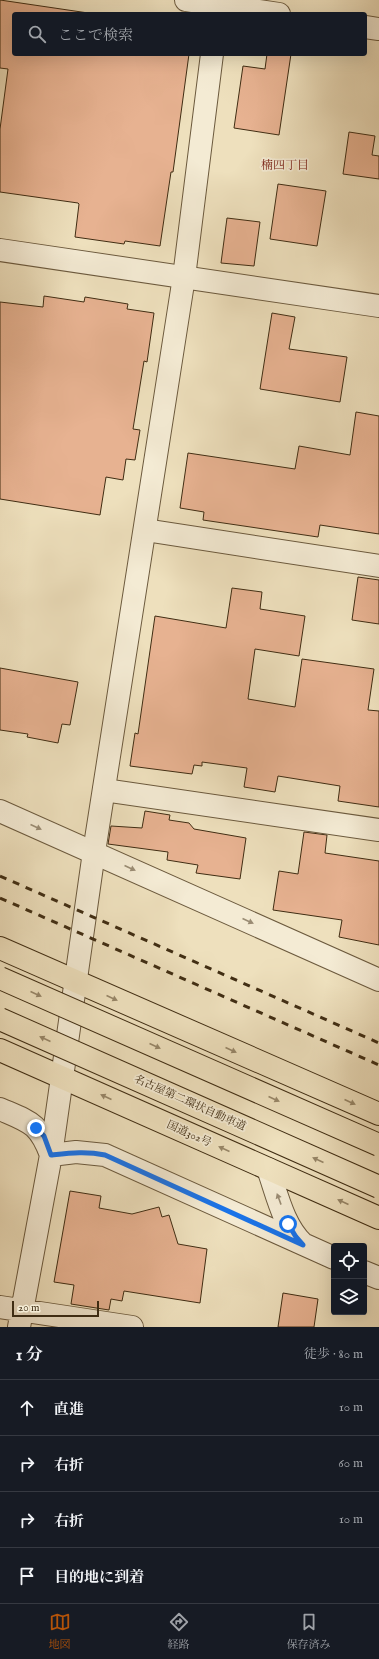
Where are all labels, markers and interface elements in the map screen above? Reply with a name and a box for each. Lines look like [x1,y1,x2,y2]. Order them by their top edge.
search box [12,12,367,56]
icon: search [26,23,48,45]
text: ここで検索 [58,26,133,45]
district label: 楠四丁目 [261,158,309,173]
one-way arrow [30,824,41,830]
one-way arrow [124,865,135,871]
one-way arrow [243,919,255,925]
one-way arrow [30,991,42,997]
one-way arrow [106,995,117,1001]
one-way arrow [40,1036,51,1042]
one-way arrow [149,1043,160,1049]
one-way arrow [225,1047,237,1053]
street label: 名古屋第二環状自動車道 [132,1072,248,1134]
one-way arrow [100,1094,111,1100]
one-way arrow [268,1096,280,1102]
one-way arrow [344,1098,356,1105]
street label: 国道302号 [164,1118,214,1150]
route end [27,1119,45,1137]
one-way arrow [218,1146,230,1152]
one-way arrow [312,1157,323,1163]
one-way arrow [275,1192,281,1204]
one-way arrow [338,1199,349,1205]
route start [279,1215,297,1233]
map controls [331,1243,367,1315]
button: locate [331,1243,367,1279]
button: layers [331,1279,367,1315]
scale bar [12,1299,99,1318]
text: 20 m [18,1301,39,1315]
text: 1 分 [16,1345,43,1366]
text: 徒歩 · 80 m [304,1346,363,1363]
icon: ahead [16,1397,38,1419]
text: 10 m [339,1399,363,1416]
text: 直進 [54,1400,84,1419]
icon: right [16,1453,38,1475]
text: 60 m [338,1455,363,1472]
text: 右折 [54,1456,84,1475]
icon: right [16,1509,38,1531]
text: 10 m [339,1511,363,1528]
text: 右折 [54,1512,84,1531]
icon: arrive [16,1565,38,1587]
text: 目的地に到着 [54,1568,144,1587]
tab: 地図 [49,1611,71,1652]
tab: 経路 [168,1611,190,1652]
tab: 保存済み [287,1611,331,1652]

